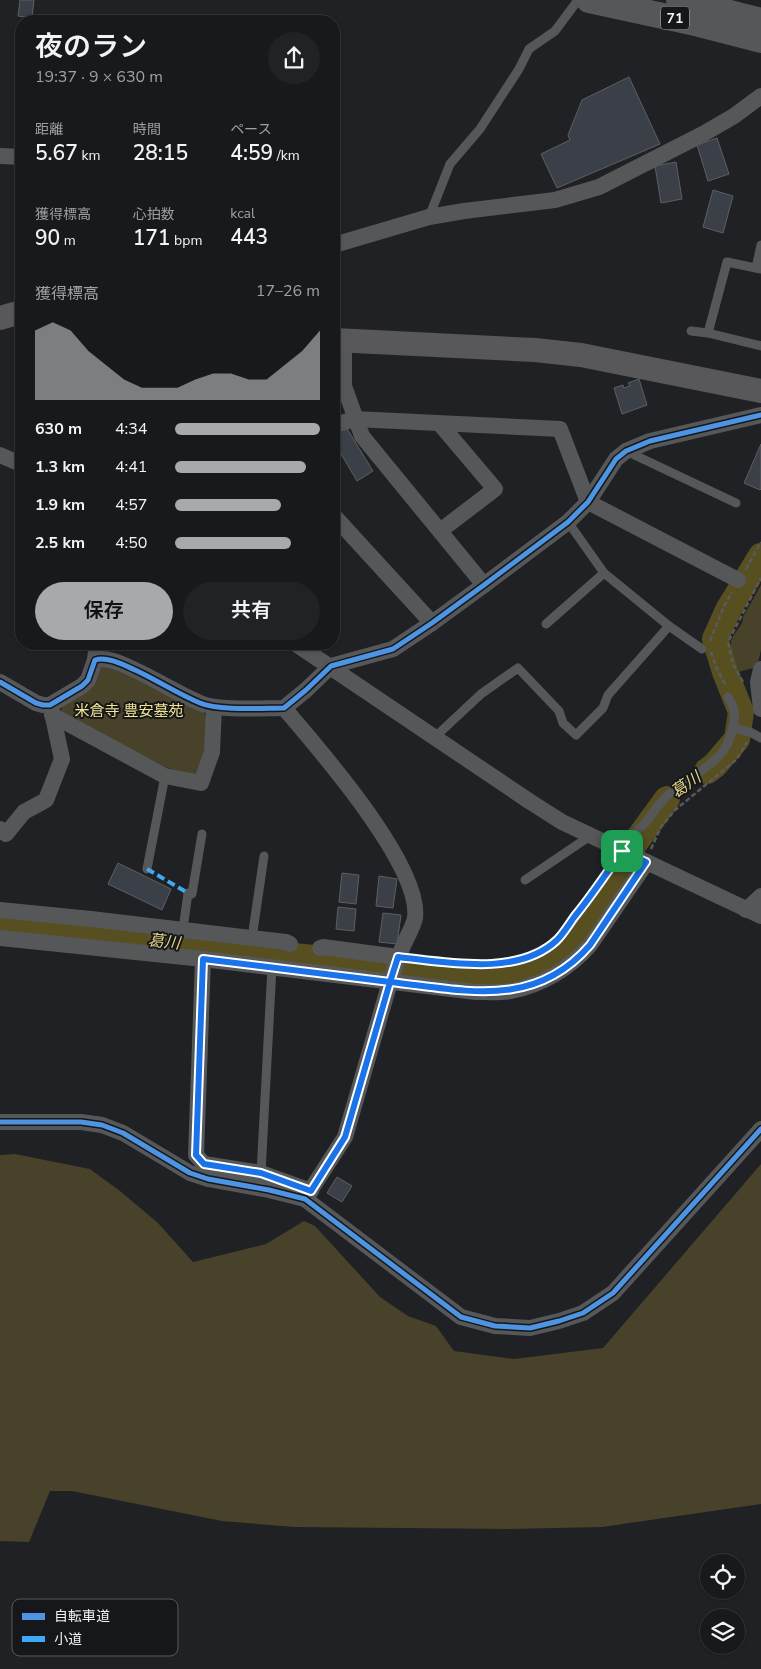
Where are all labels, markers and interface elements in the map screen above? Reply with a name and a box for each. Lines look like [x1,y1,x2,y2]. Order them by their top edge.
road number: 71 [661,7,689,30]
text: 夜のラン [35,28,147,66]
button: share [268,32,320,84]
text: 19:37 · 9 × 630 m [35,66,163,88]
text: 距離 [35,120,63,139]
text: 時間 [133,120,161,139]
text: ペース [230,120,272,139]
text: 5.67 [35,139,78,167]
text: 28:15 [133,139,188,167]
text: 4:59 [230,139,273,167]
text: km [78,146,100,165]
text: /km [273,146,300,165]
text: kcal [230,204,255,223]
text: 獲得標高 [35,205,91,224]
text: 心拍数 [133,205,175,224]
text: 443 [230,223,268,251]
text: 90 [35,224,60,252]
text: 171 [133,224,170,252]
text: m [60,231,76,250]
text: bpm [170,231,202,250]
text: 17–26 m [256,280,320,302]
text: 獲得標高 [35,283,99,305]
text: 630 m [35,418,82,440]
text: 4:34 [115,418,147,440]
text: 1.3 km [35,456,85,478]
text: 4:41 [115,456,147,478]
text: 1.9 km [35,494,85,516]
text: 4:57 [115,494,147,516]
text: 2.5 km [35,532,85,554]
text: 4:50 [115,532,147,554]
button: 保存 [35,582,173,640]
button: 共有 [183,582,320,640]
park label: 米倉寺 豊安墓苑 [75,701,183,721]
water label: 葛川 [667,766,707,803]
pin [601,830,643,872]
icon: arrive [608,837,636,865]
water label: 葛川 [147,929,183,955]
map controls [700,1554,745,1654]
button: locate [700,1554,745,1599]
legend [12,1599,178,1656]
text: 自転車道 [54,1607,110,1626]
button: layers [700,1609,745,1654]
text: 小道 [54,1630,82,1649]

